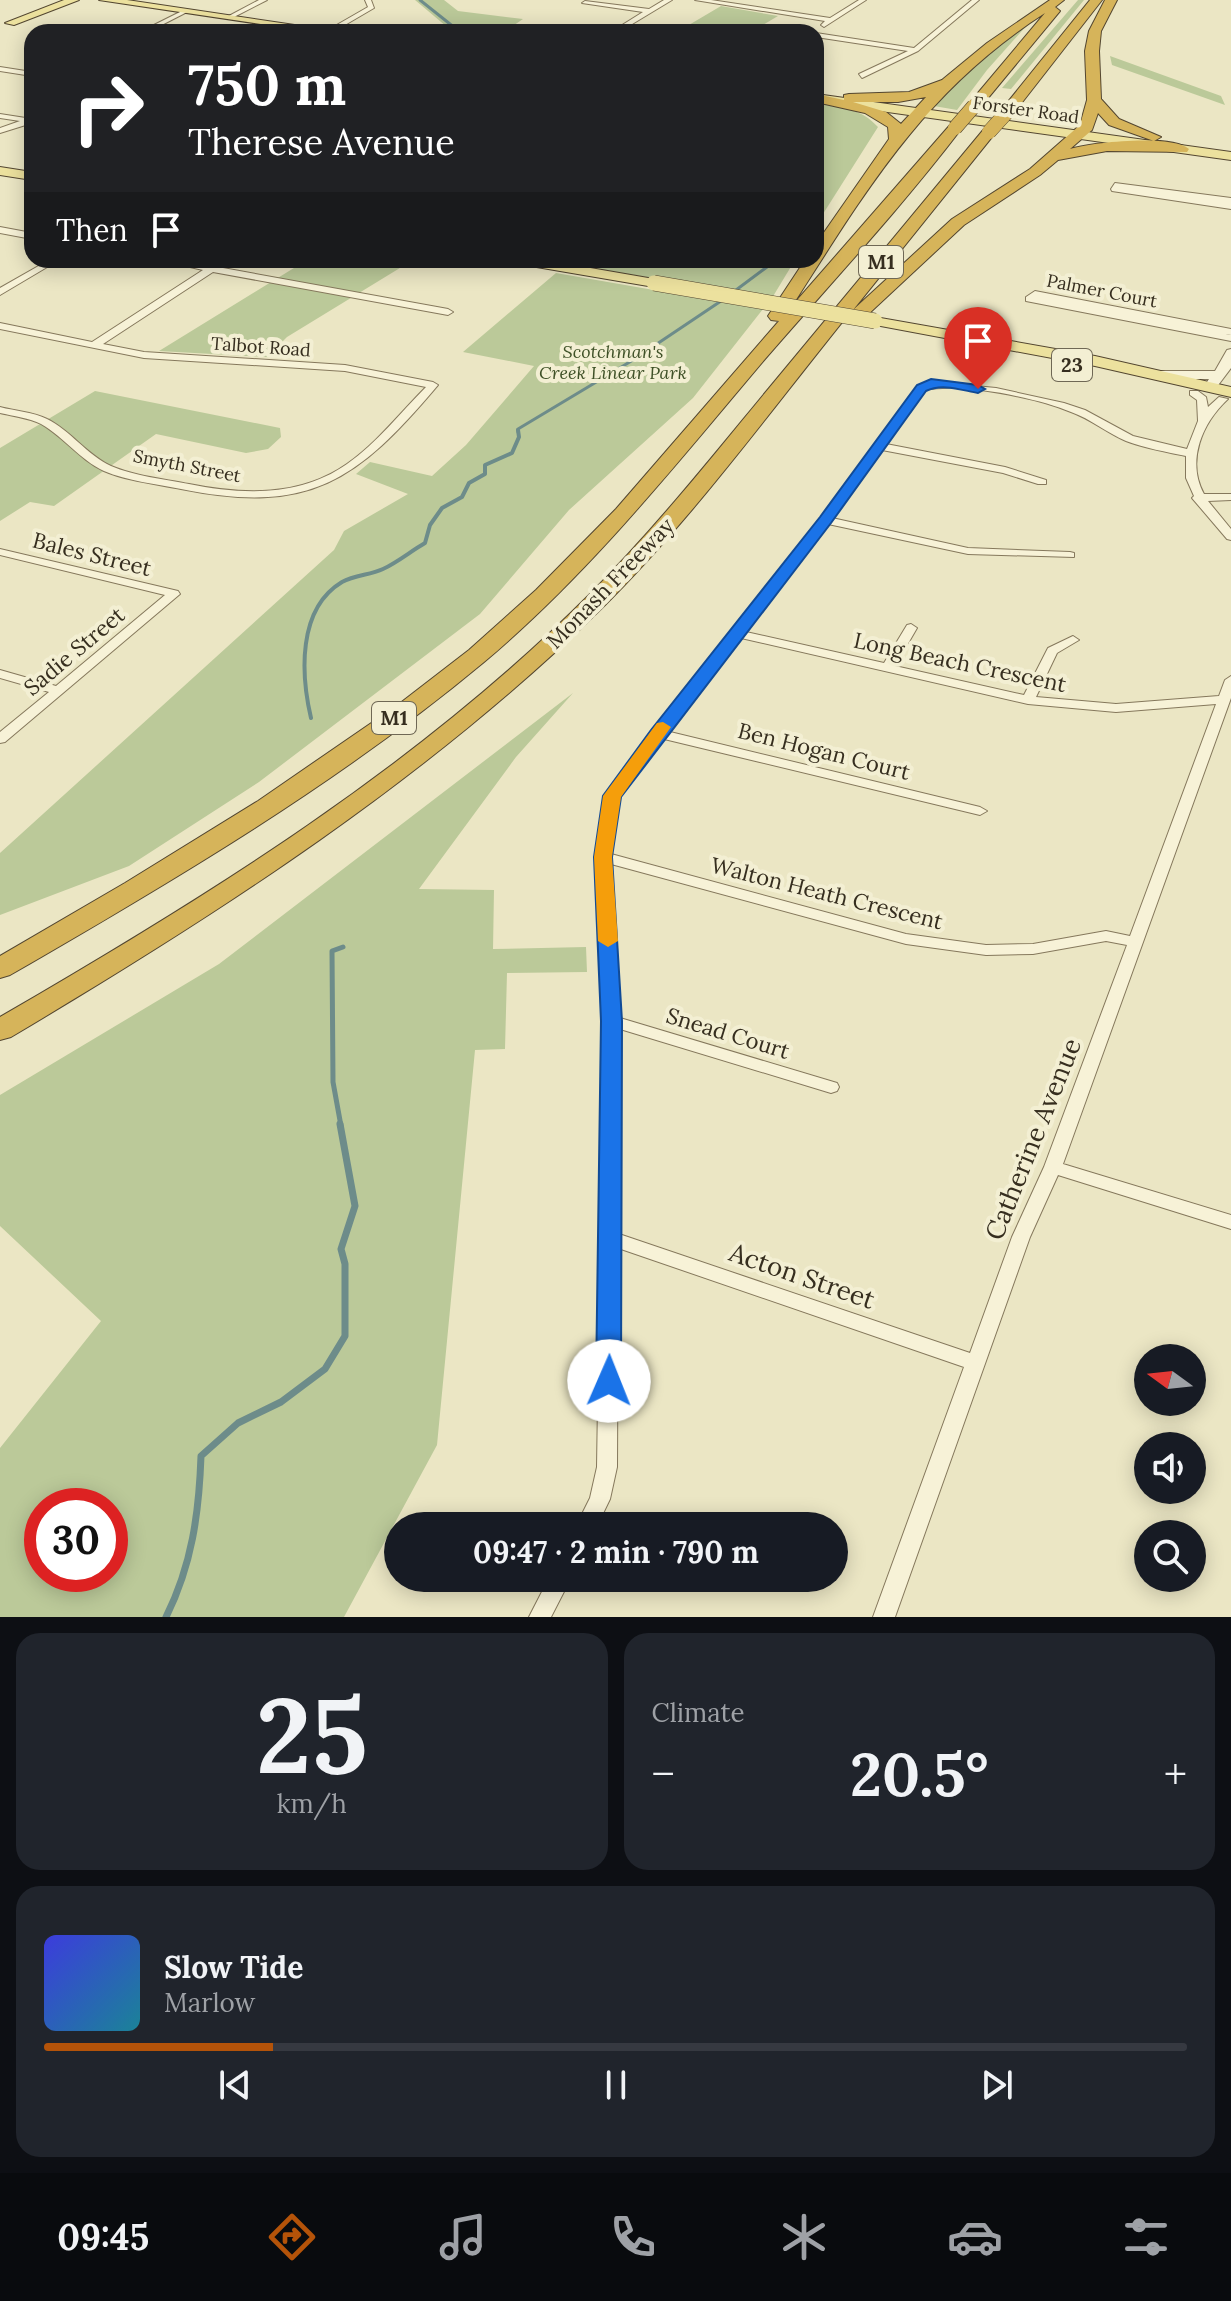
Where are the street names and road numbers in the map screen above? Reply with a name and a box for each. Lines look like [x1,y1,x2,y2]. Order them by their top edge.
street label: Forster Road [971,91,1081,128]
road number: M1 [859,246,903,278]
street label: Palmer Court [1045,269,1159,312]
street label: Talbot Road [210,332,312,361]
road number: 23 [1052,349,1092,381]
street label: Smyth Street [131,444,243,487]
street label: Monash Freeway [540,511,680,655]
street label: Bales Street [30,526,155,582]
street label: Sadie Street [18,600,131,701]
street label: Long Beach Crescent [851,626,1069,698]
road number: M1 [372,702,416,734]
street label: Ben Hogan Court [735,716,913,786]
street label: Walton Heath Crescent [708,851,946,936]
street label: Snead Court [663,1001,793,1065]
street label: Catherine Avenue [977,1033,1088,1245]
street label: Acton Street [724,1235,879,1316]

